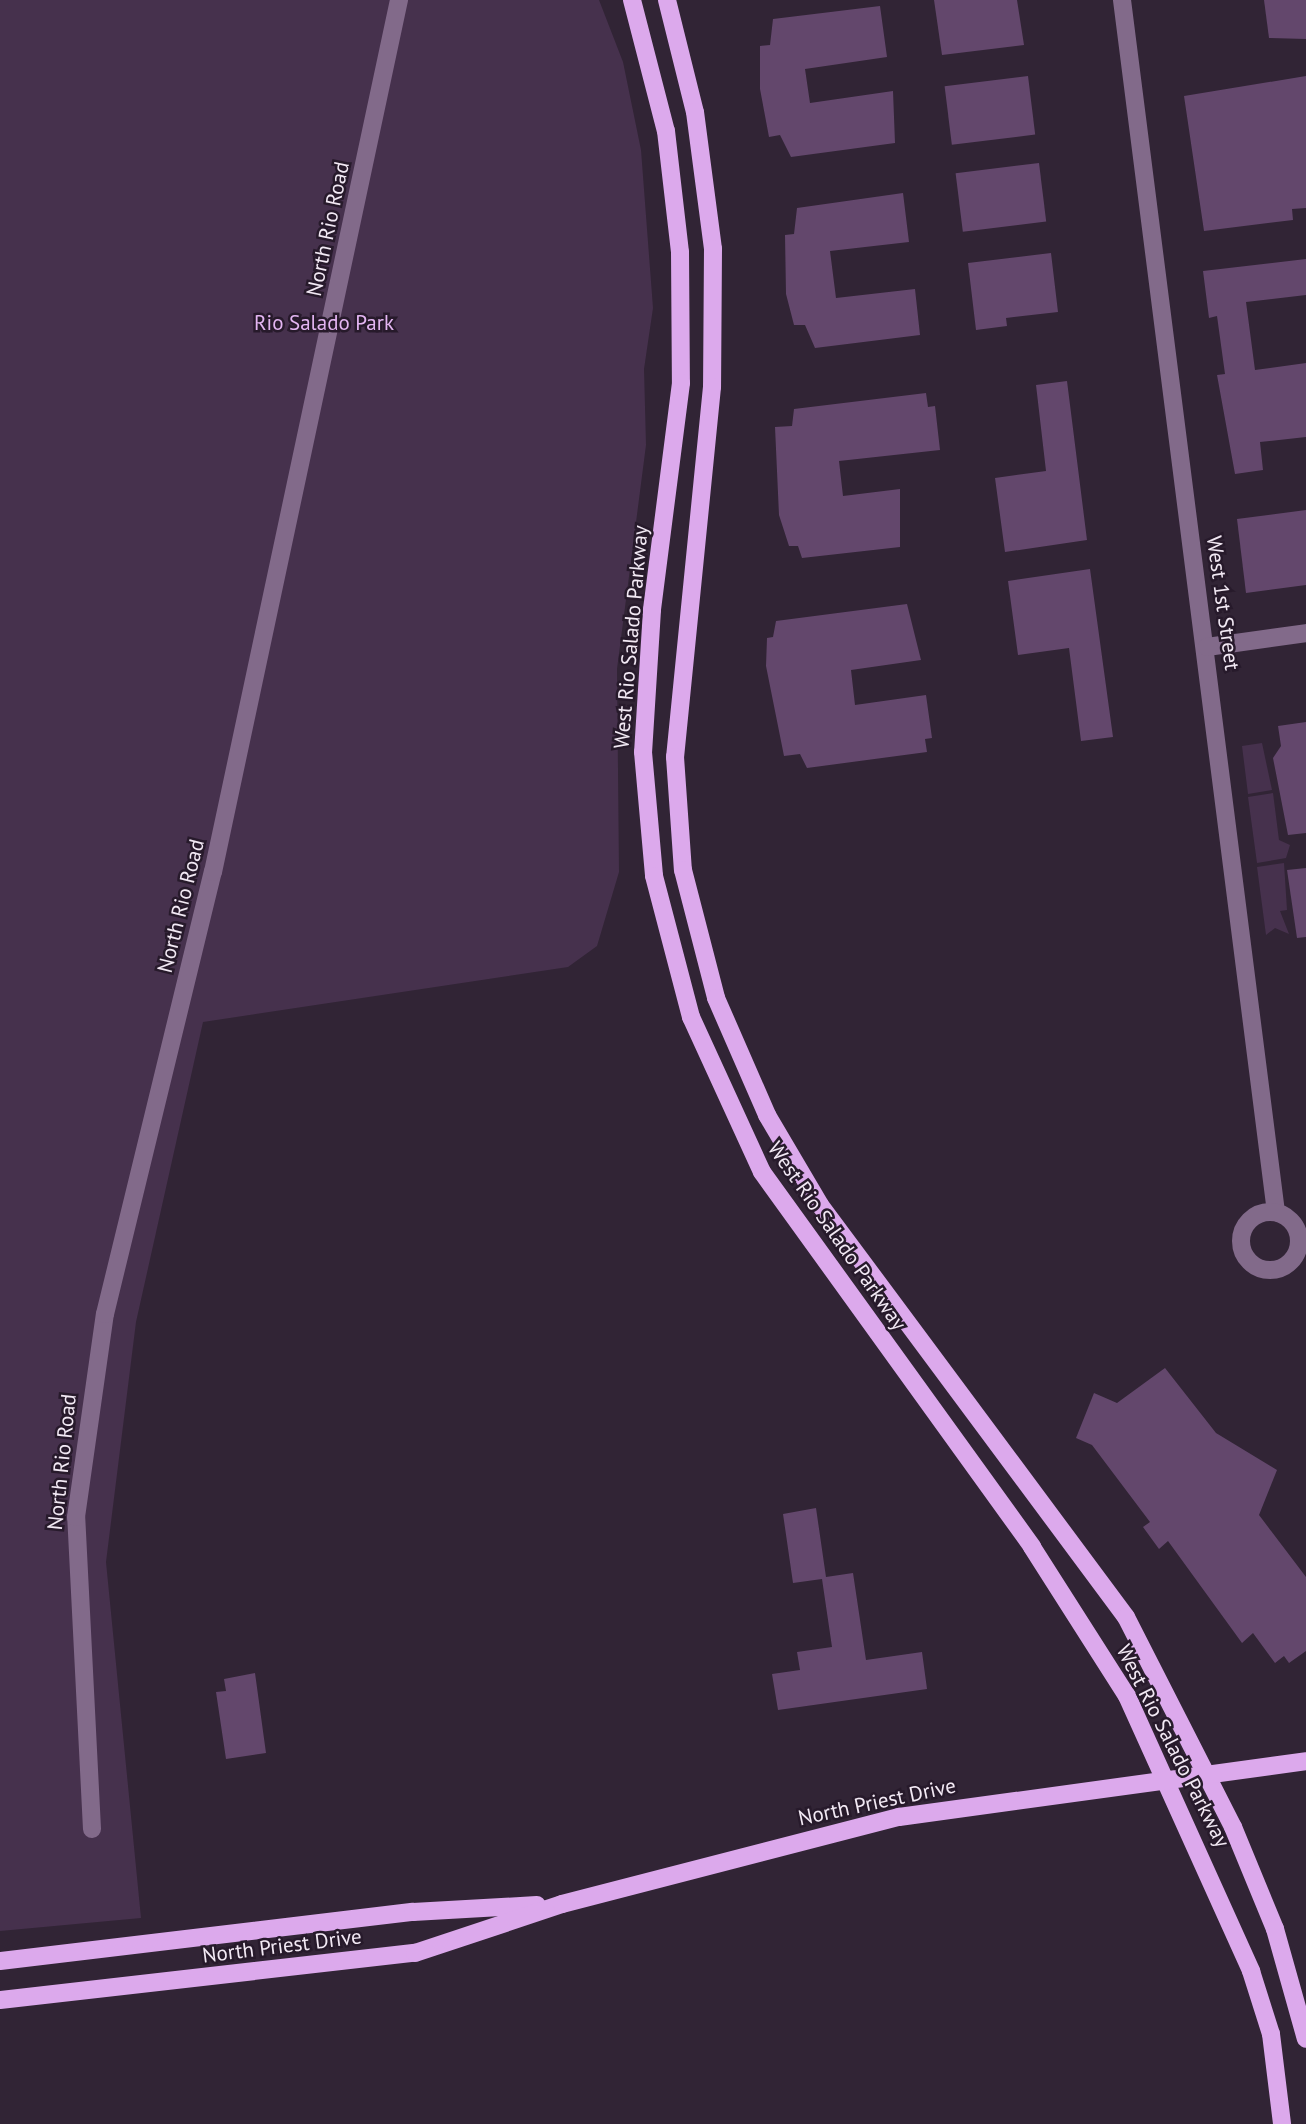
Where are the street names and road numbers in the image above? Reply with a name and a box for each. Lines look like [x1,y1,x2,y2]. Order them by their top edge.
street label: North Rio Road [301,159,355,299]
street label: West Rio Salado Parkway [609,524,653,750]
street label: West 1st Street [1201,534,1245,672]
street label: North Rio Road [152,837,210,975]
street label: West Rio Salado Parkway [762,1137,912,1335]
street label: North Rio Road [42,1393,82,1531]
street label: West Rio Salado Parkway [1111,1640,1235,1852]
street label: North Priest Drive [796,1773,958,1831]
street label: North Priest Drive [201,1924,363,1968]

